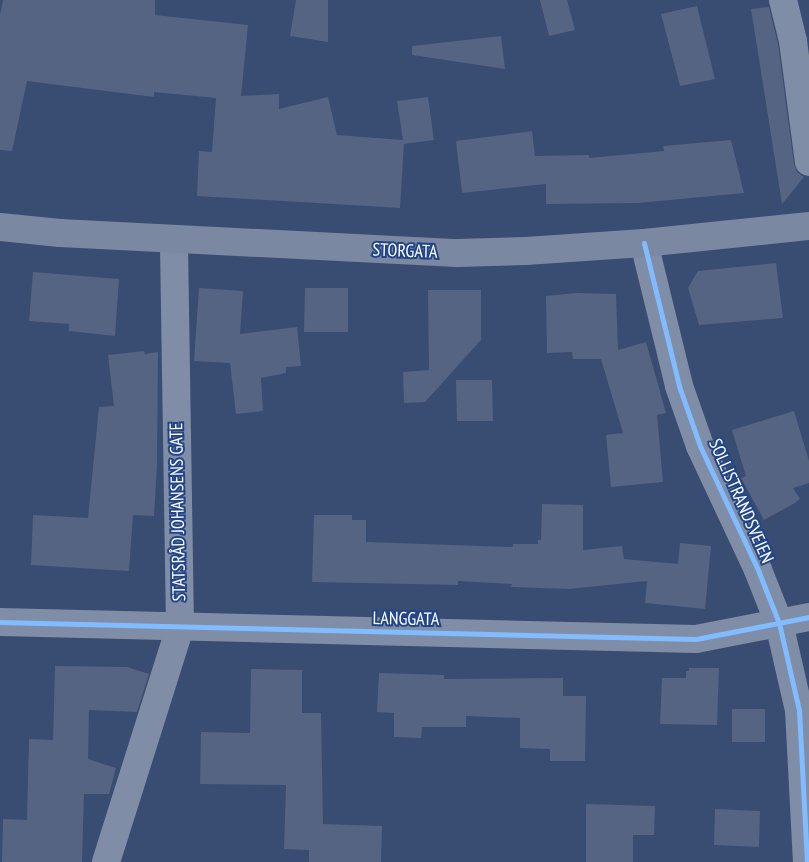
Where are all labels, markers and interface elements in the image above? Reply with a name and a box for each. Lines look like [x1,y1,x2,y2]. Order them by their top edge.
street label: STORGATA [372,239,438,263]
street label: STATSRÅD JOHANSENS GATE [166,422,190,602]
street label: SOLLISTRANDSVEIEN [704,436,778,566]
street label: LANGGATA [373,608,439,630]

